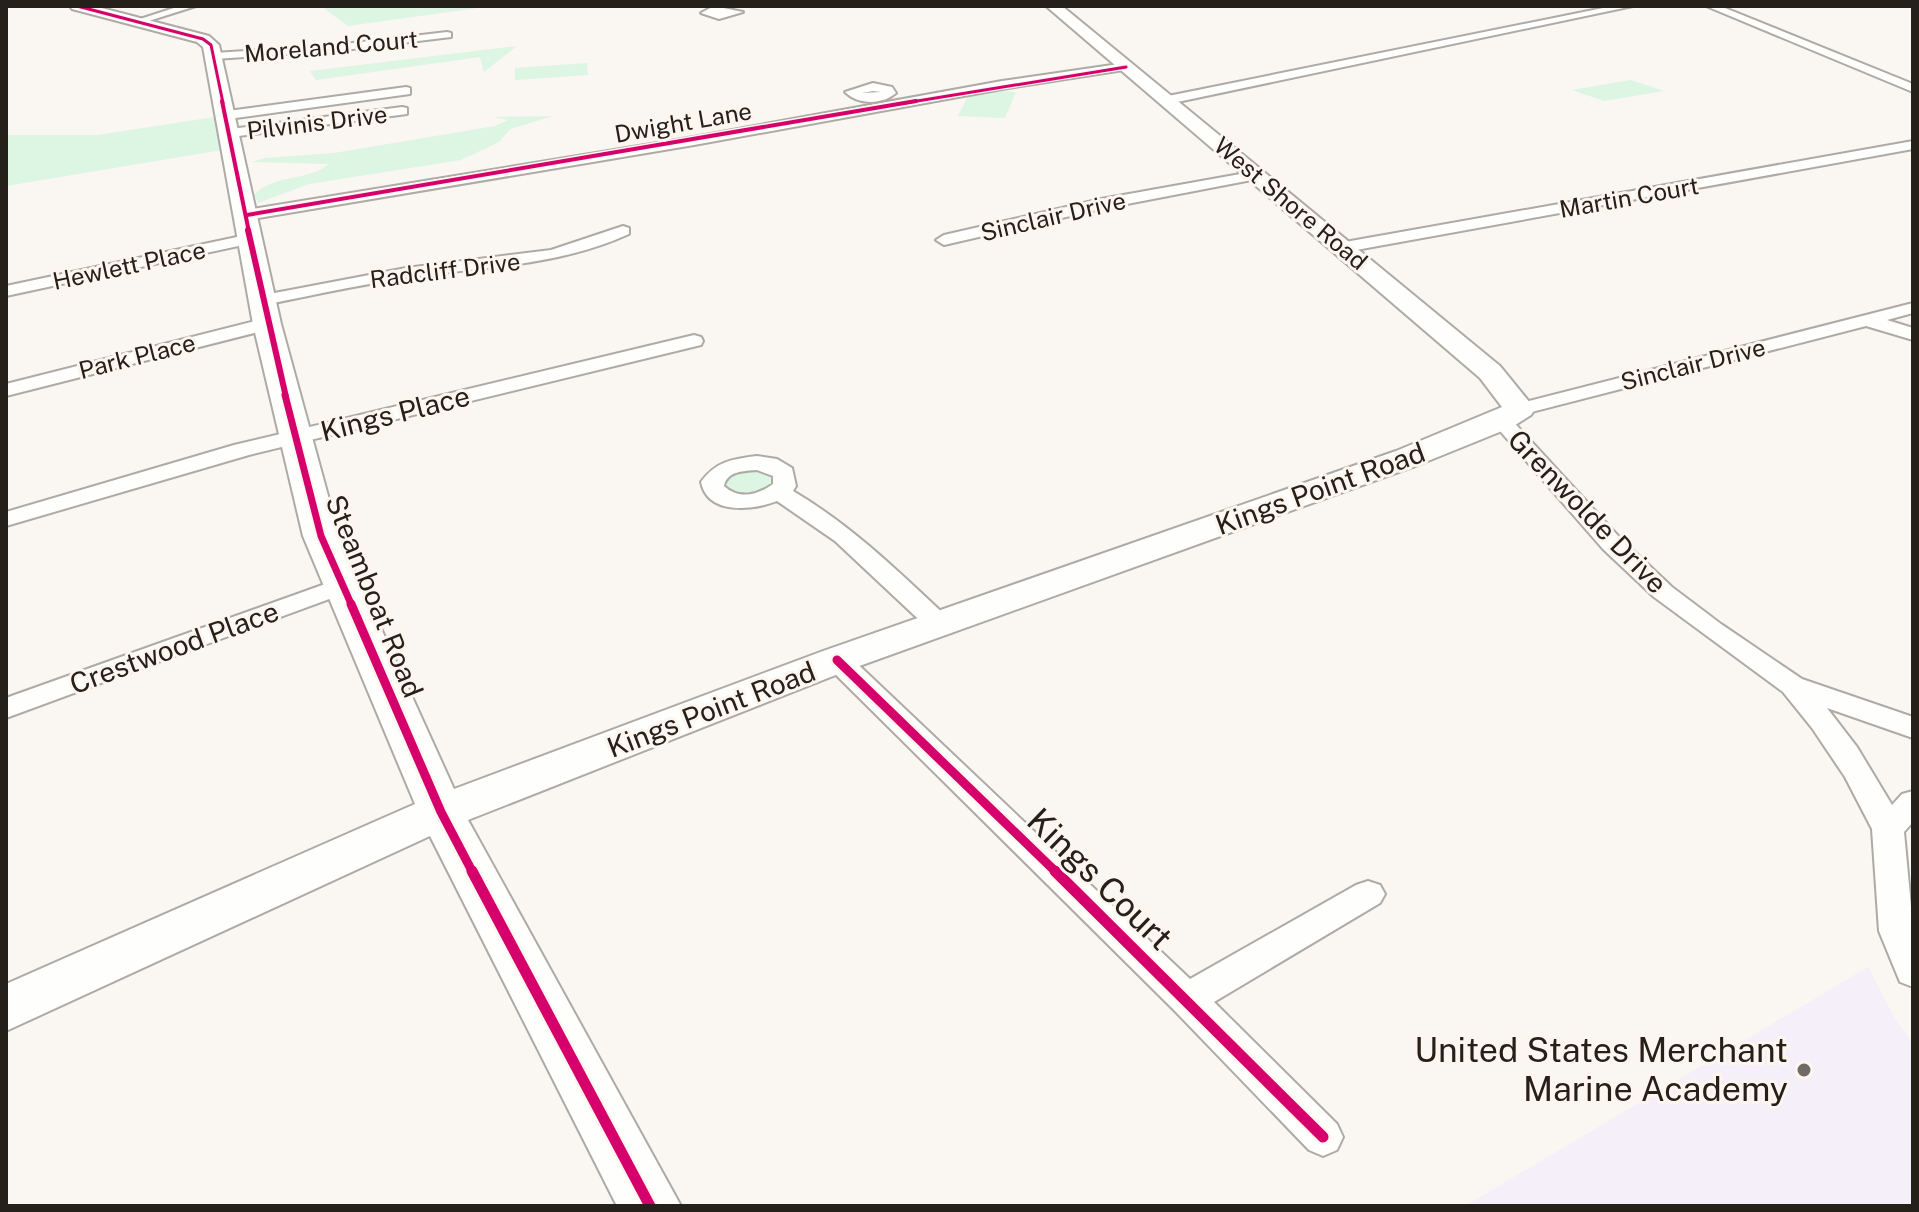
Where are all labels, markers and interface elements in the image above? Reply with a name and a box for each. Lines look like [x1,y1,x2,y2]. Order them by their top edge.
street label: Moreland Court [243,24,419,68]
street label: Dwight Lane [612,96,754,148]
street label: Pilvinis Drive [245,99,389,145]
street label: West Shore Road [1209,131,1373,275]
street label: Martin Court [1557,171,1701,223]
street label: Sinclair Drive [978,186,1128,246]
street label: Hewlett Place [50,235,208,295]
street label: Radcliff Drive [368,247,522,293]
street label: Park Place [76,328,198,384]
street label: Sinclair Drive [1618,333,1768,395]
street label: Kings Place [317,379,473,447]
street label: Grenwolde Drive [1502,423,1674,599]
street label: Kings Point Road [1211,435,1429,541]
street label: Steamboat Road [319,490,431,702]
street label: Crestwood Place [65,594,283,700]
street label: Kings Point Road [602,654,820,764]
street label: Kings Court [1019,800,1181,958]
place label: United States Merchant Marine Academy [1414,1030,1788,1109]
marker: United States Merchant Marine Academy [1795,1061,1813,1079]

